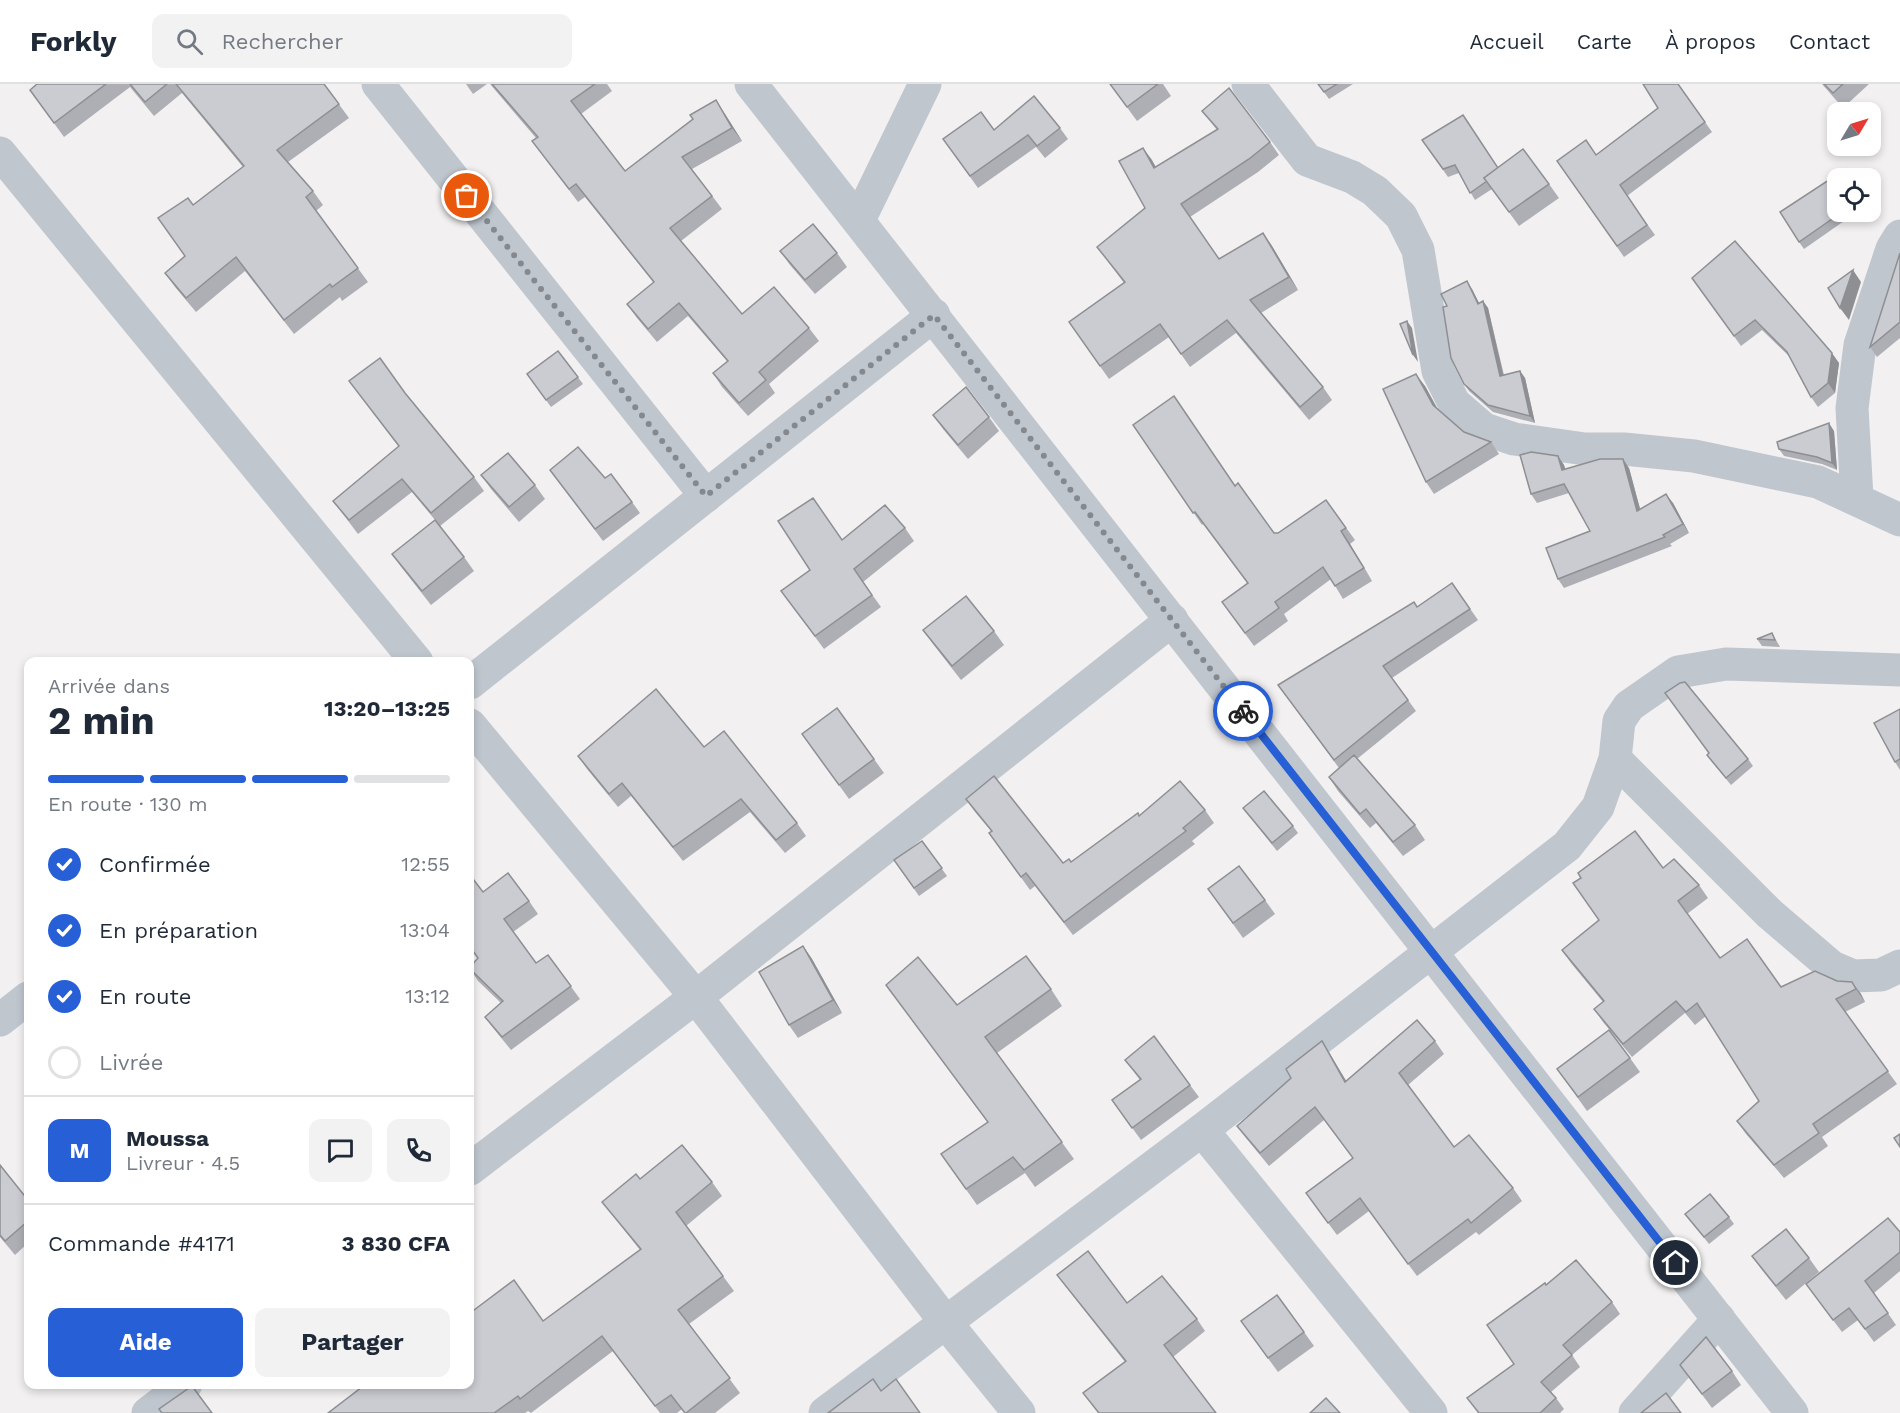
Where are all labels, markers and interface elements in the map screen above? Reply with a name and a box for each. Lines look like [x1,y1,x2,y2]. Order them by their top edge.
search box [152,14,572,68]
text: Forkly [30,25,116,58]
icon: search [173,25,206,58]
text: Rechercher [221,29,343,54]
text: Accueil [1469,29,1544,54]
text: Carte [1577,29,1632,54]
text: À propos [1665,29,1756,54]
text: Contact [1789,29,1870,54]
north arrow [1827,102,1881,156]
map controls [1827,102,1881,222]
button: locate [1827,168,1881,222]
pin [441,170,492,221]
icon: bag [450,179,483,212]
text: Arrivée dans [48,674,170,698]
courier [1213,681,1273,741]
icon: bike [1227,695,1260,728]
text: 13:20–13:25 [324,696,450,721]
text: 2 min [48,698,155,743]
text: En route · 130 m [48,792,208,816]
icon: check [48,848,81,881]
text: Confirmée [99,852,211,877]
text: 12:55 [401,852,450,876]
icon: check [48,914,81,947]
text: En préparation [99,918,258,943]
text: 13:04 [400,918,450,942]
icon: check [48,980,81,1013]
text: En route [99,984,191,1009]
text: 13:12 [405,984,450,1008]
text: Livrée [99,1050,163,1075]
button: chat [309,1119,372,1182]
button: phone [387,1119,450,1182]
text: Moussa [126,1126,209,1151]
text: M [69,1138,90,1163]
text: Livreur · 4.5 [126,1151,240,1175]
text: Commande #4171 [48,1231,235,1256]
text: 3 830 CFA [342,1231,450,1256]
pin [1650,1237,1701,1288]
icon: home [1659,1246,1692,1279]
button: Aide [48,1308,243,1377]
button: Partager [255,1308,450,1377]

